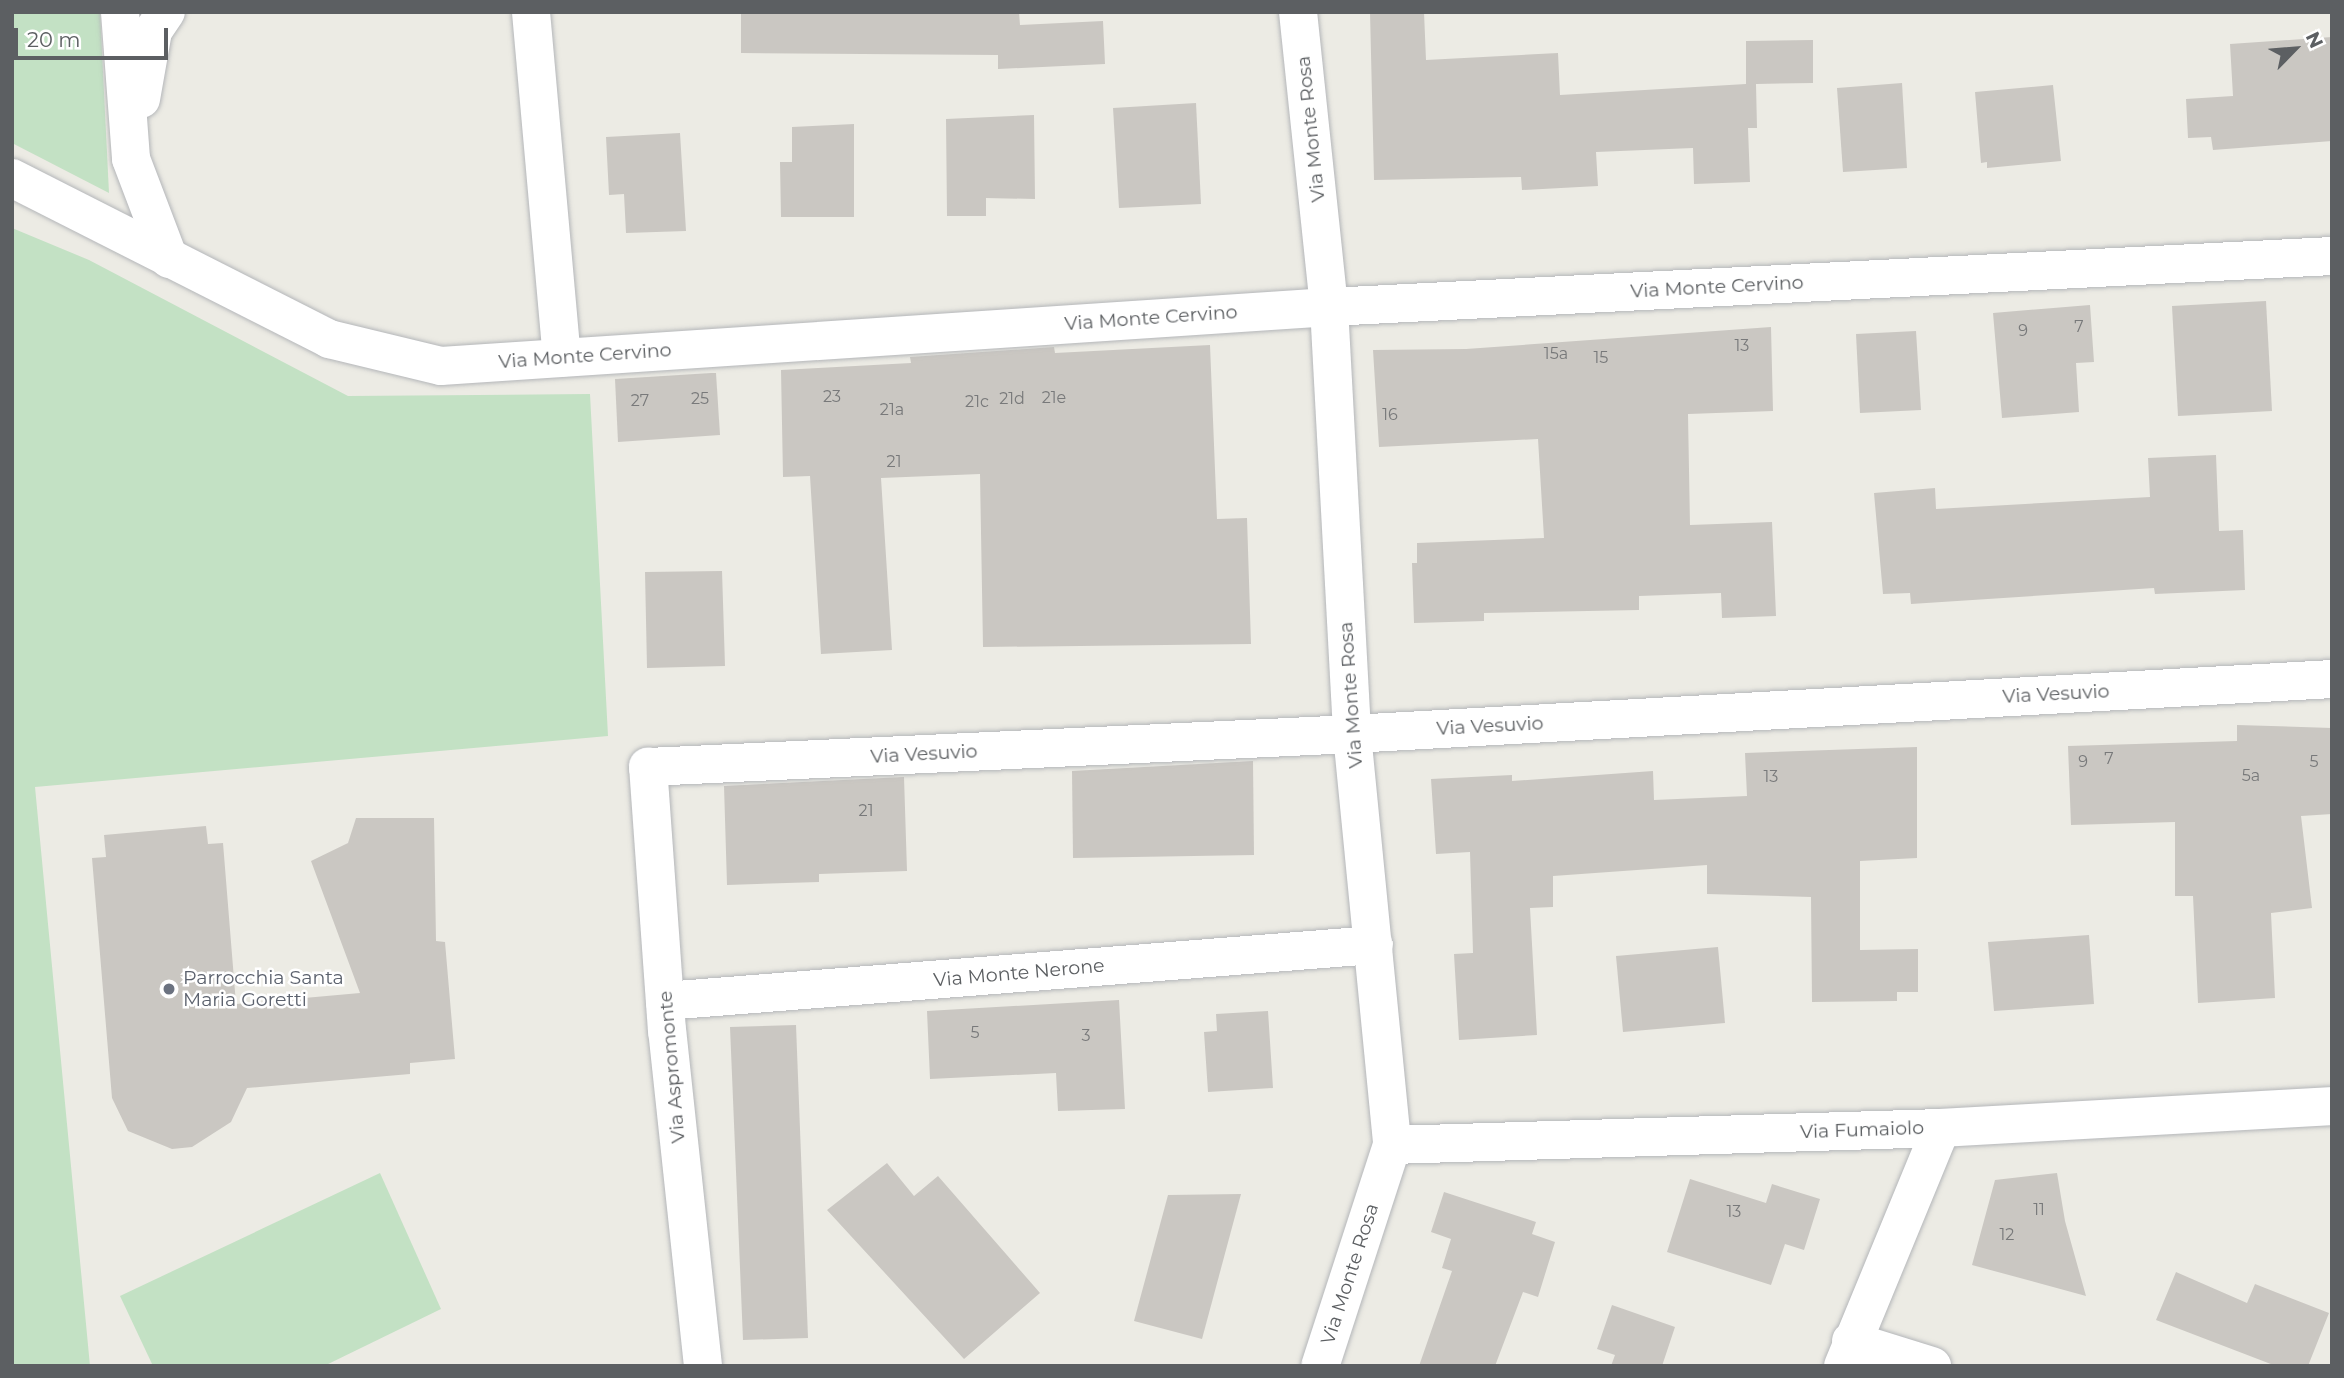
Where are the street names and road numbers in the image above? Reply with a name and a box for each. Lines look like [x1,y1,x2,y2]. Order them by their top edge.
street label: Via Monte Rosa [1292,55,1330,203]
street label: Via Monte Cervino [1630,271,1804,303]
street label: Via Monte Cervino [1064,301,1238,335]
street label: Via Monte Cervino [498,339,672,373]
street label: Via Monte Rosa [1334,621,1368,769]
street label: Via Vesuvio [2002,680,2110,708]
street label: Via Vesuvio [1436,712,1544,740]
street label: Via Vesuvio [870,740,978,768]
street label: Via Monte Nerone [933,954,1105,992]
street label: Via Aspromonte [654,990,690,1144]
street label: Via Fumaiolo [1800,1116,1924,1144]
street label: Via Monte Rosa [1316,1201,1384,1347]

